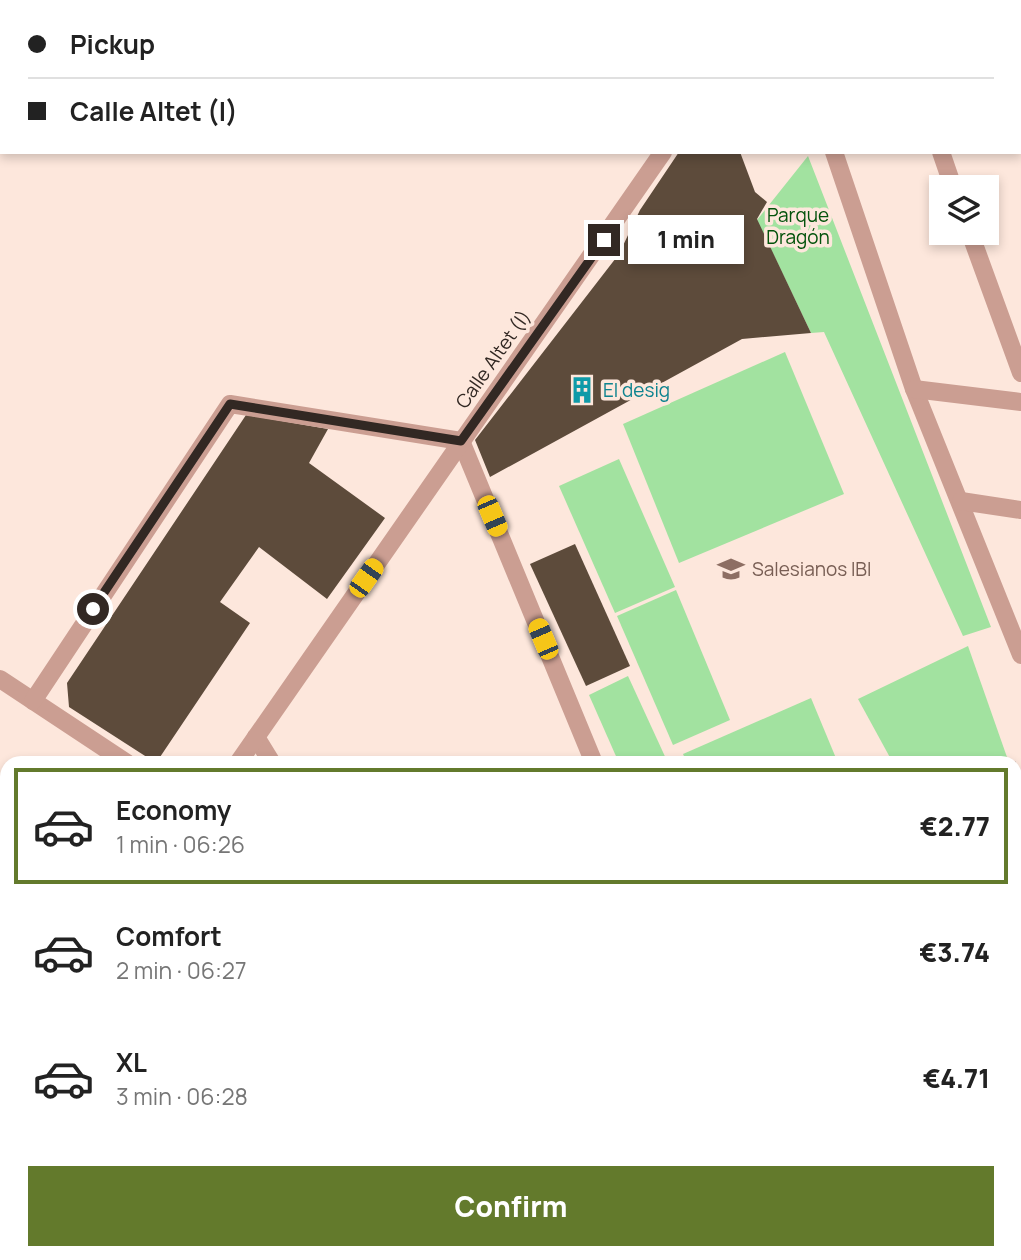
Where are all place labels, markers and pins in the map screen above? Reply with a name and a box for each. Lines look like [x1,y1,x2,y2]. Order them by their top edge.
building icon: El desig [567,375,597,405]
place label: El desig [603,377,670,403]
school or university icon: Salesianos IBI [716,554,746,584]
place label: Salesianos IBI [752,556,871,582]

